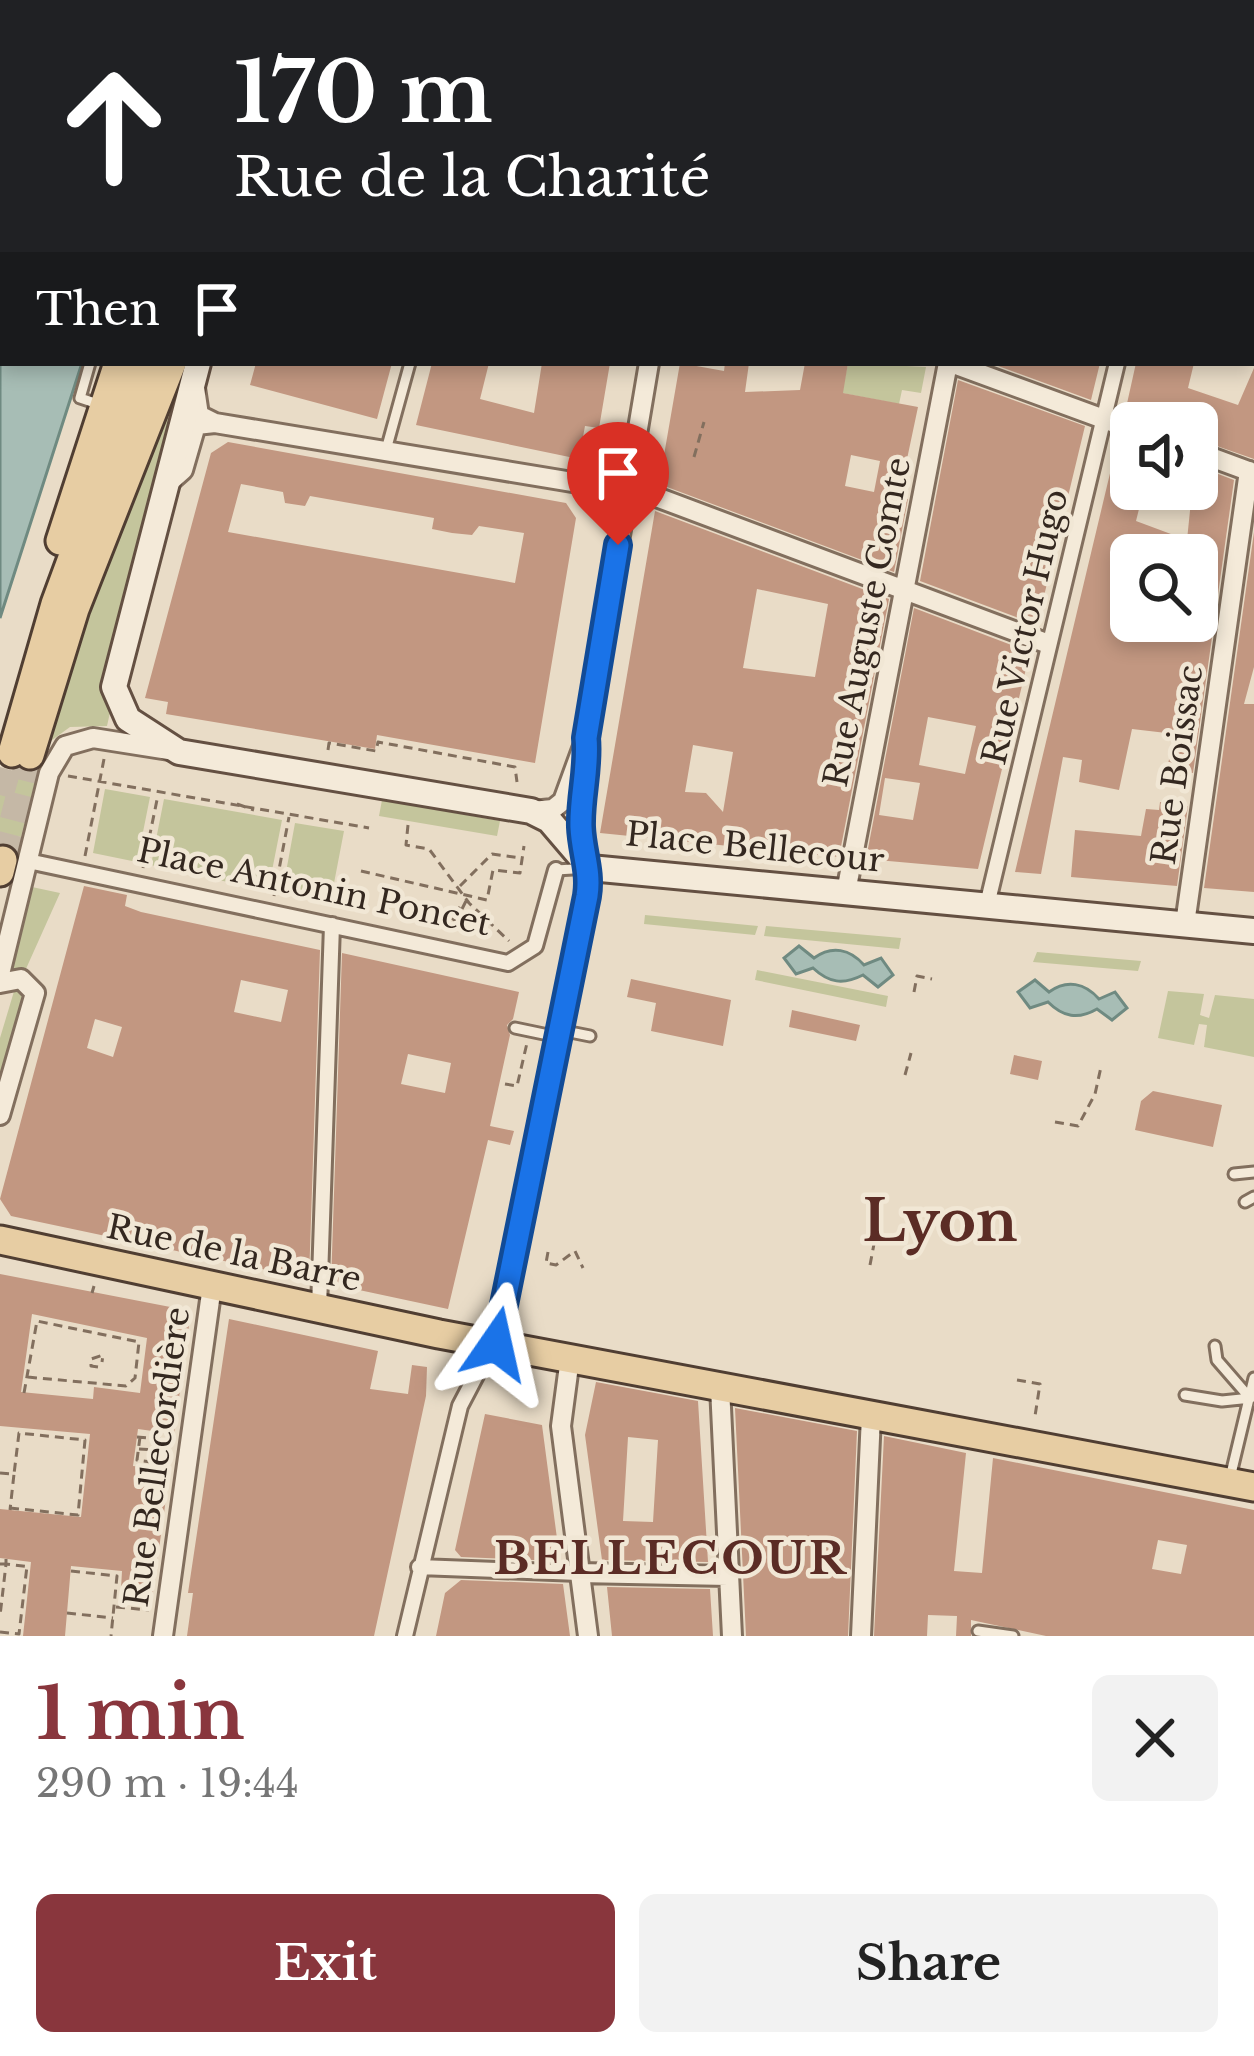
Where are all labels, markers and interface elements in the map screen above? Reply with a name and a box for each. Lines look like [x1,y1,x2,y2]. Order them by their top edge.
text: 170 m [234,41,493,145]
icon: ahead [36,48,192,204]
text: Rue de la Charité [234,144,710,211]
icon: arrive [184,276,250,342]
text: Then [36,281,160,337]
map controls [1110,402,1218,642]
button: sound [1110,402,1218,510]
pin [567,422,669,545]
icon: arrive [585,440,651,506]
street label: Rue Auguste Comte [815,454,919,790]
street label: Rue Victor Hugo [973,485,1077,769]
button: search [1110,534,1218,642]
street label: Rue Boissac [1143,663,1211,867]
street label: Place Bellecour [624,813,886,881]
street label: Place Antonin Poncet [134,830,495,945]
district label: Lyon [862,1186,1018,1256]
street label: Rue de la Barre [103,1206,365,1300]
position arrow [433,1281,559,1407]
street label: Rue Bellecordière [116,1304,198,1610]
district label: BELLECOUR [494,1530,848,1586]
text: 1 min [36,1669,245,1758]
button: close [1092,1675,1218,1801]
text: 290 m · 19:44 [36,1759,299,1808]
button: Exit [36,1894,615,2032]
button: Share [639,1894,1218,2032]

